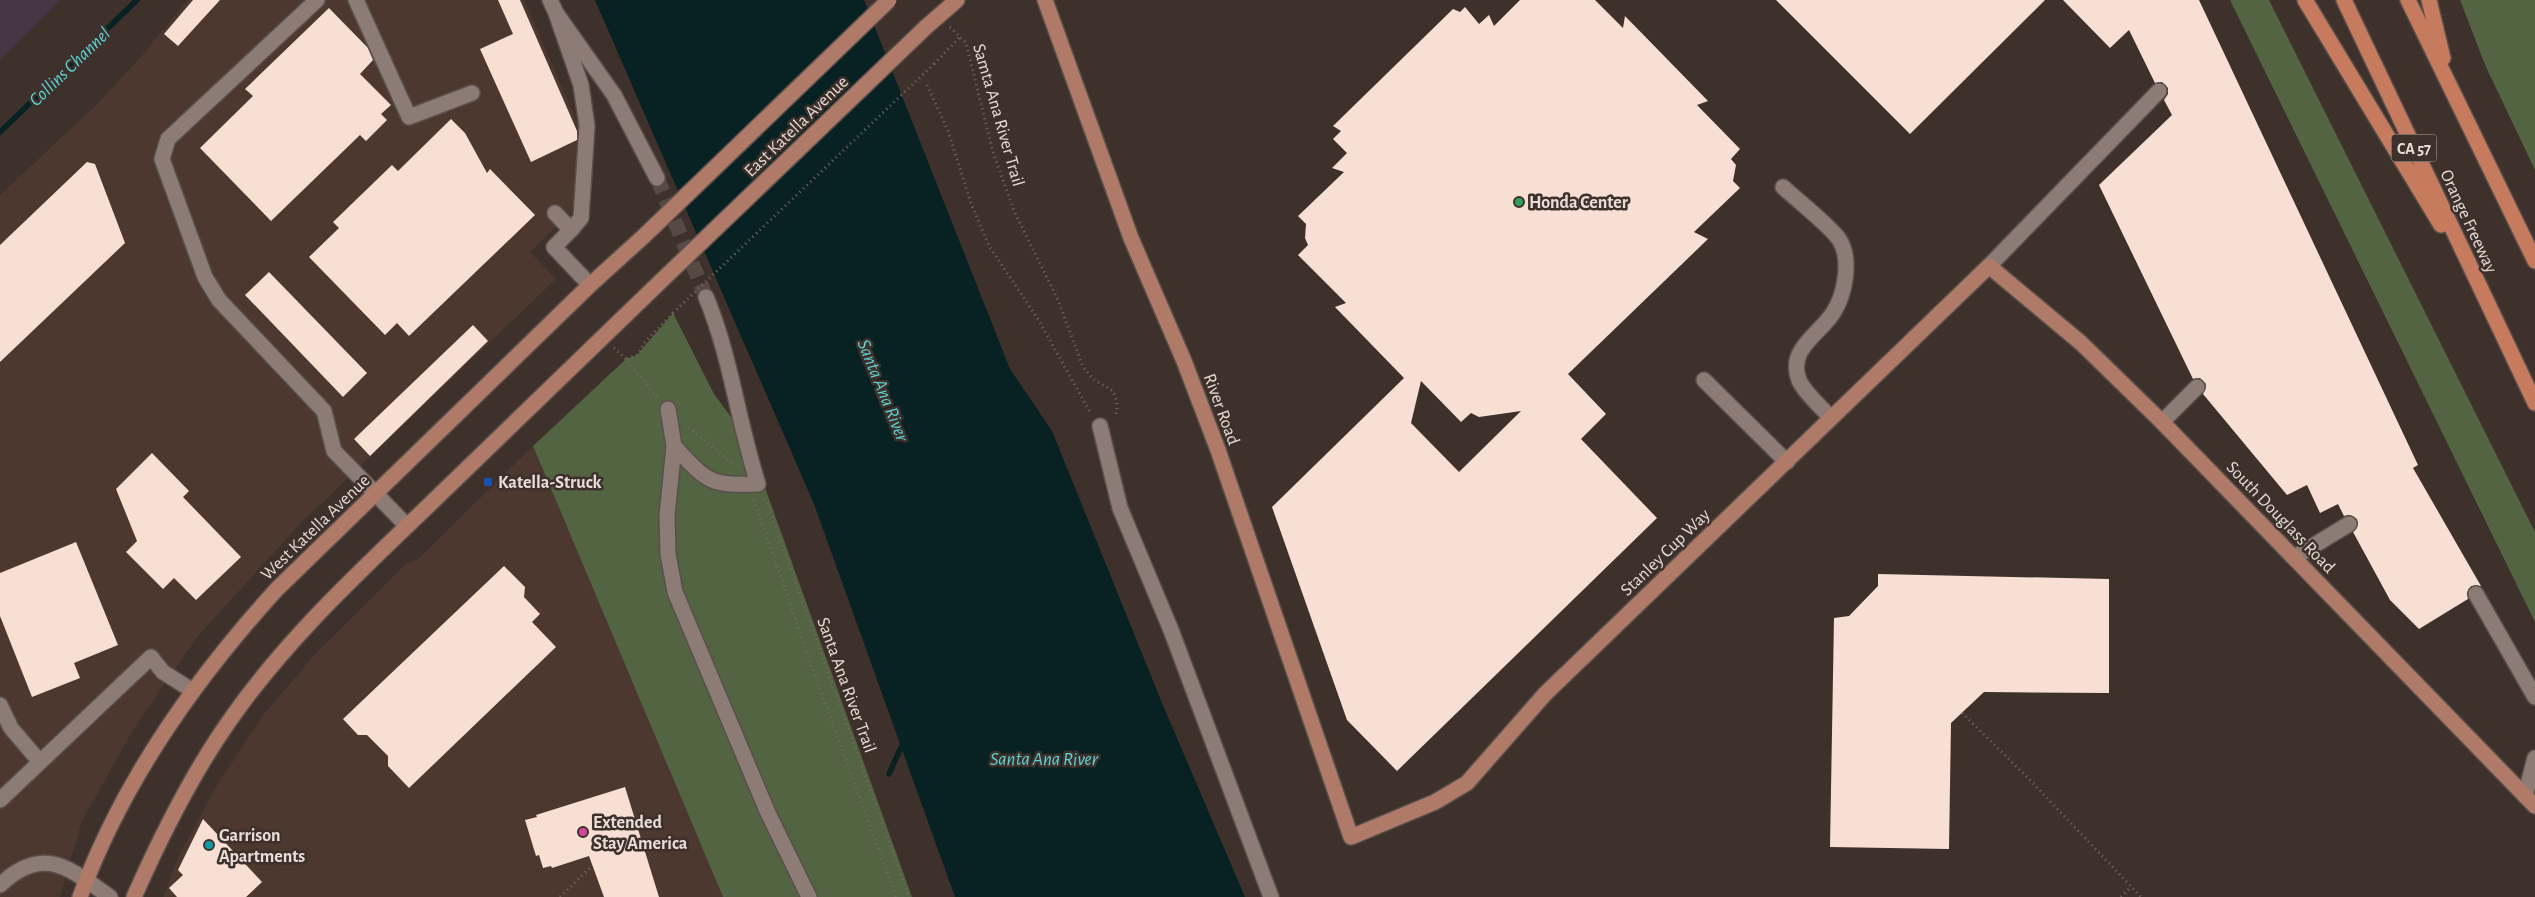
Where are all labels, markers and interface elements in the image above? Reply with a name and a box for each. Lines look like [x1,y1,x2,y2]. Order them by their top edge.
water label: Collins Channel [26,24,114,110]
street label: Samta Ana River Trail [969,42,1027,189]
street label: East Katella Avenue [741,73,852,181]
road number: CA 57 [2392,134,2436,162]
street label: Orange Freeway [2436,167,2500,276]
place label: Honda Center [1529,194,1629,212]
marker: Honda Center [1513,196,1525,208]
water label: Santa Ana River [854,337,912,445]
street label: River Road [1200,371,1242,447]
street label: South Douglass Road [2223,458,2338,577]
street label: West Katella Avenue [258,471,374,584]
place label: Katella-Struck [498,474,602,492]
marker: Katella-Struck [482,476,494,488]
street label: Stanley Cup Way [1618,506,1714,600]
street label: Santa Ana River Trail [813,615,879,755]
water label: Santa Ana River [990,750,1099,769]
place label: Extended Stay America [593,814,688,853]
marker: Extended Stay America [577,826,589,838]
place label: Garrison Apartments [219,827,305,866]
marker: Garrison Apartments [203,839,215,851]

